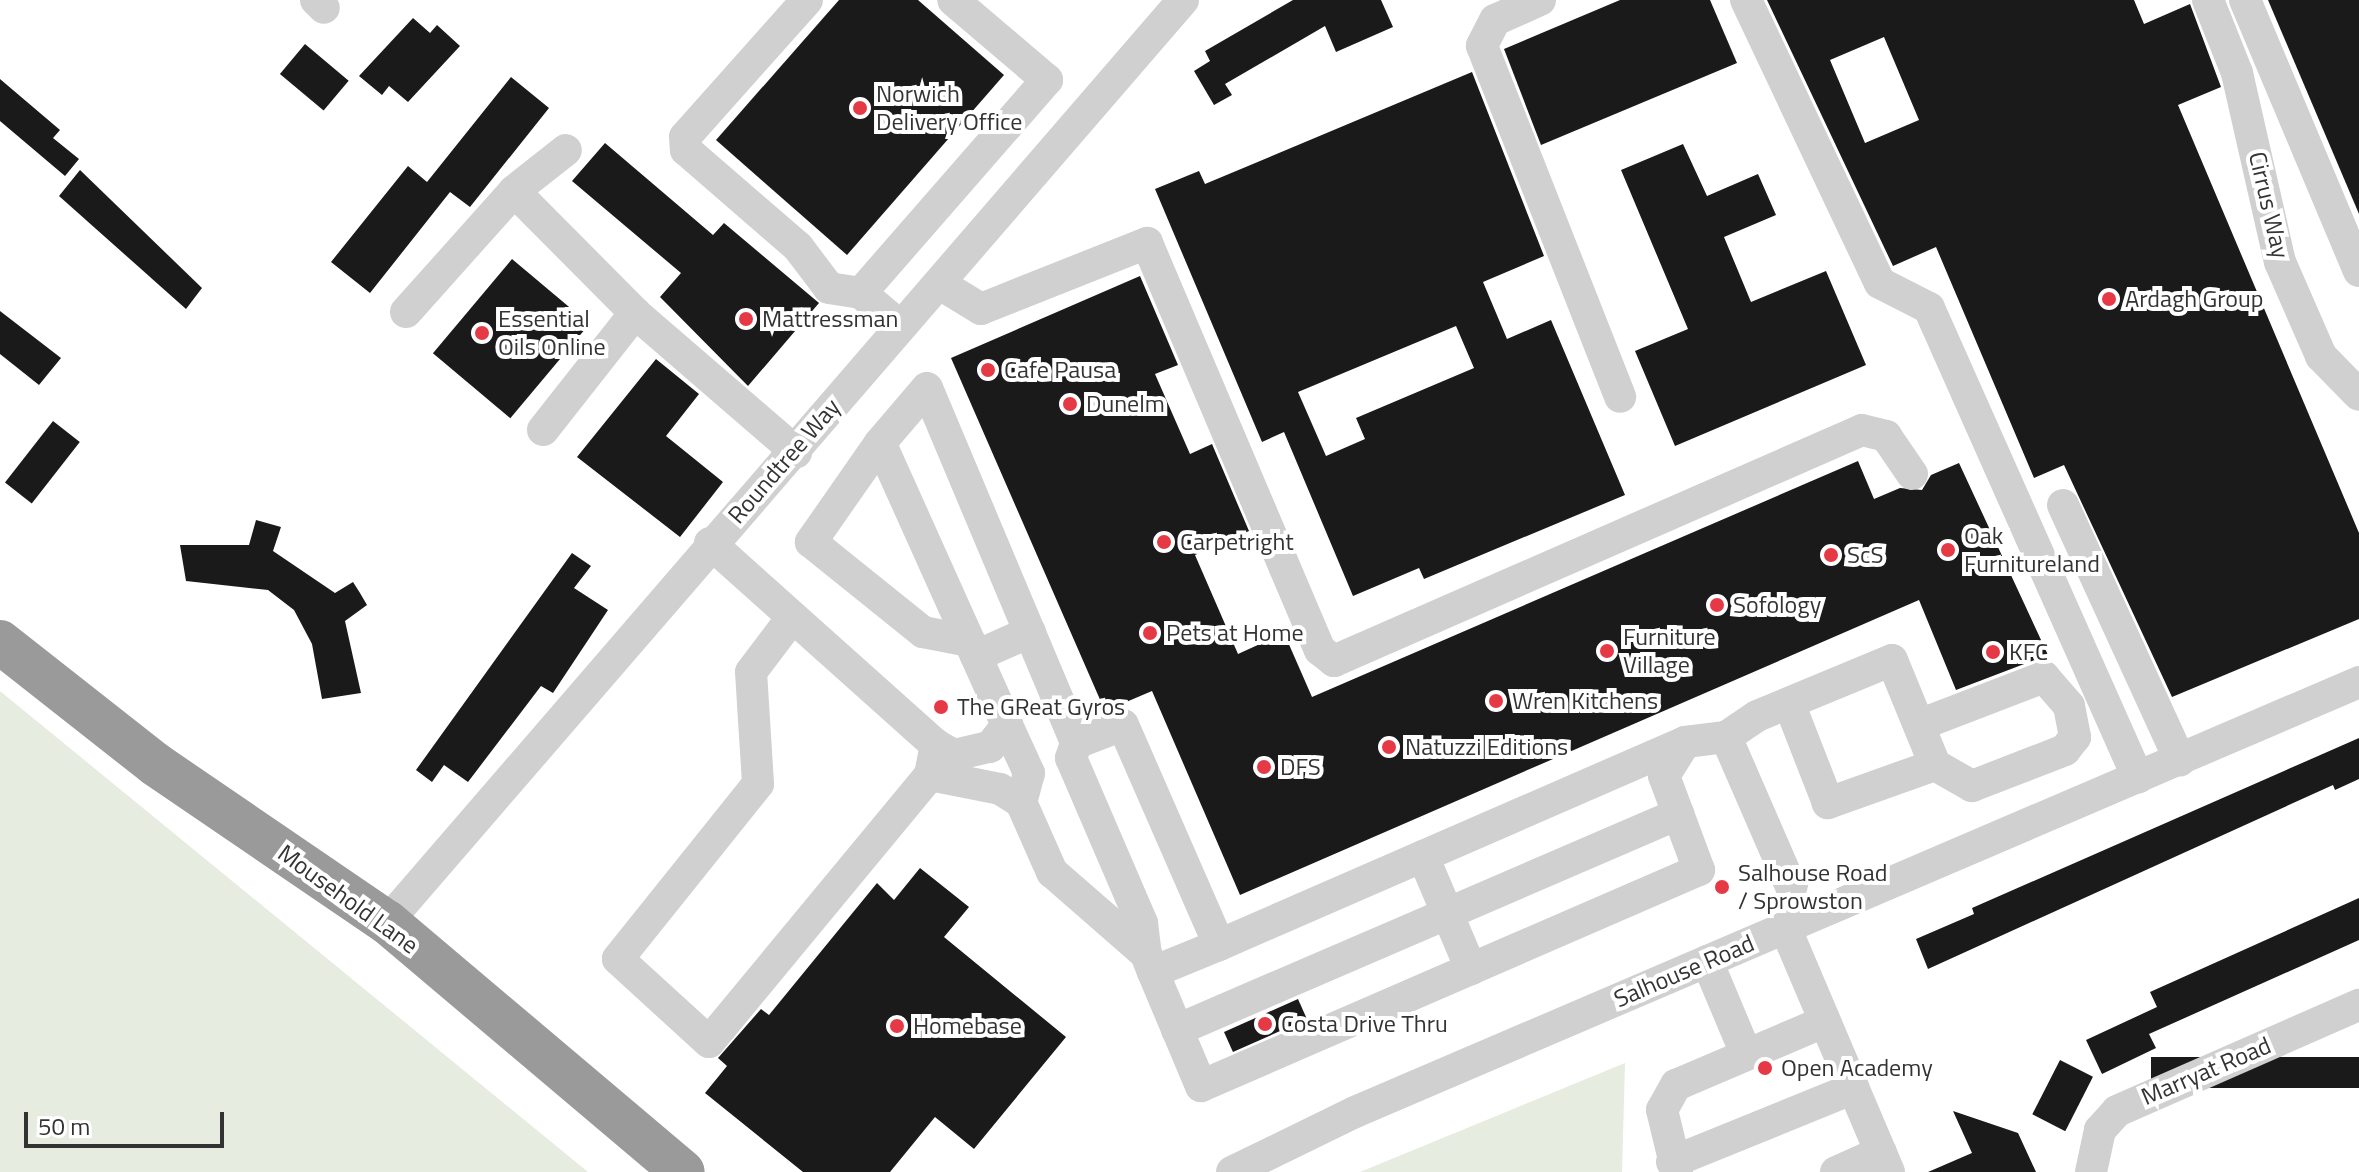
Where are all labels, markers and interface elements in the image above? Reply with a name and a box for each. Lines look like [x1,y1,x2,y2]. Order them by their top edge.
place label: Norwich Delivery Office [876,80,1022,136]
marker: Norwich Delivery Office [851,99,869,117]
street label: Cirrus Way [2243,149,2295,261]
place label: Ardagh Group [2125,285,2263,313]
marker: Ardagh Group [2100,290,2118,308]
place label: Essential Oils Online [498,305,606,361]
place label: Mattressman [762,305,899,333]
marker: Mattressman [737,310,755,328]
marker: Essential Oils Online [473,324,491,342]
place label: Cafe Pausa [1004,356,1116,384]
marker: Cafe Pausa [979,361,997,379]
place label: Dunelm [1086,390,1165,418]
street label: Roundtree Way [722,393,846,529]
marker: Dunelm [1061,395,1079,413]
place label: Oak Furnitureland [1964,522,2100,578]
place label: Carpetright [1180,528,1294,556]
marker: Carpetright [1155,533,1173,551]
place label: ScS [1847,541,1883,569]
marker: Oak Furnitureland [1939,541,1957,559]
marker: ScS [1822,546,1840,564]
place label: Sofology [1733,591,1821,619]
marker: Sofology [1708,596,1726,614]
place label: Pets at Home [1166,619,1304,647]
place label: Furniture Village [1623,623,1716,679]
marker: Pets at Home [1141,624,1159,642]
place label: KFC [2009,638,2048,666]
marker: Furniture Village [1598,642,1616,660]
marker: KFC [1984,643,2002,661]
place label: Wren Kitchens [1512,687,1658,715]
marker: Wren Kitchens [1487,692,1505,710]
place label: The GReat Gyros [957,693,1125,721]
marker: The GReat Gyros [932,698,950,716]
place label: Natuzzi Editions [1405,733,1568,761]
marker: Natuzzi Editions [1380,738,1398,756]
place label: DFS [1280,753,1321,781]
marker: DFS [1255,758,1273,776]
street label: Mousehold Lane [272,838,424,960]
place label: Salhouse Road / Sprowston [1738,859,1887,915]
marker: Salhouse Road / Sprowston [1713,878,1731,896]
street label: Salhouse Road [1610,929,1758,1013]
place label: Costa Drive Thru [1281,1010,1448,1038]
place label: Homebase [913,1012,1022,1040]
marker: Costa Drive Thru [1256,1015,1274,1033]
marker: Homebase [888,1017,906,1035]
street label: Marryat Road [2137,1031,2275,1111]
place label: Open Academy [1781,1054,1933,1082]
marker: Open Academy [1756,1059,1774,1077]
scale bar [28,1096,228,1146]
text: 50 m [38,1108,90,1144]

